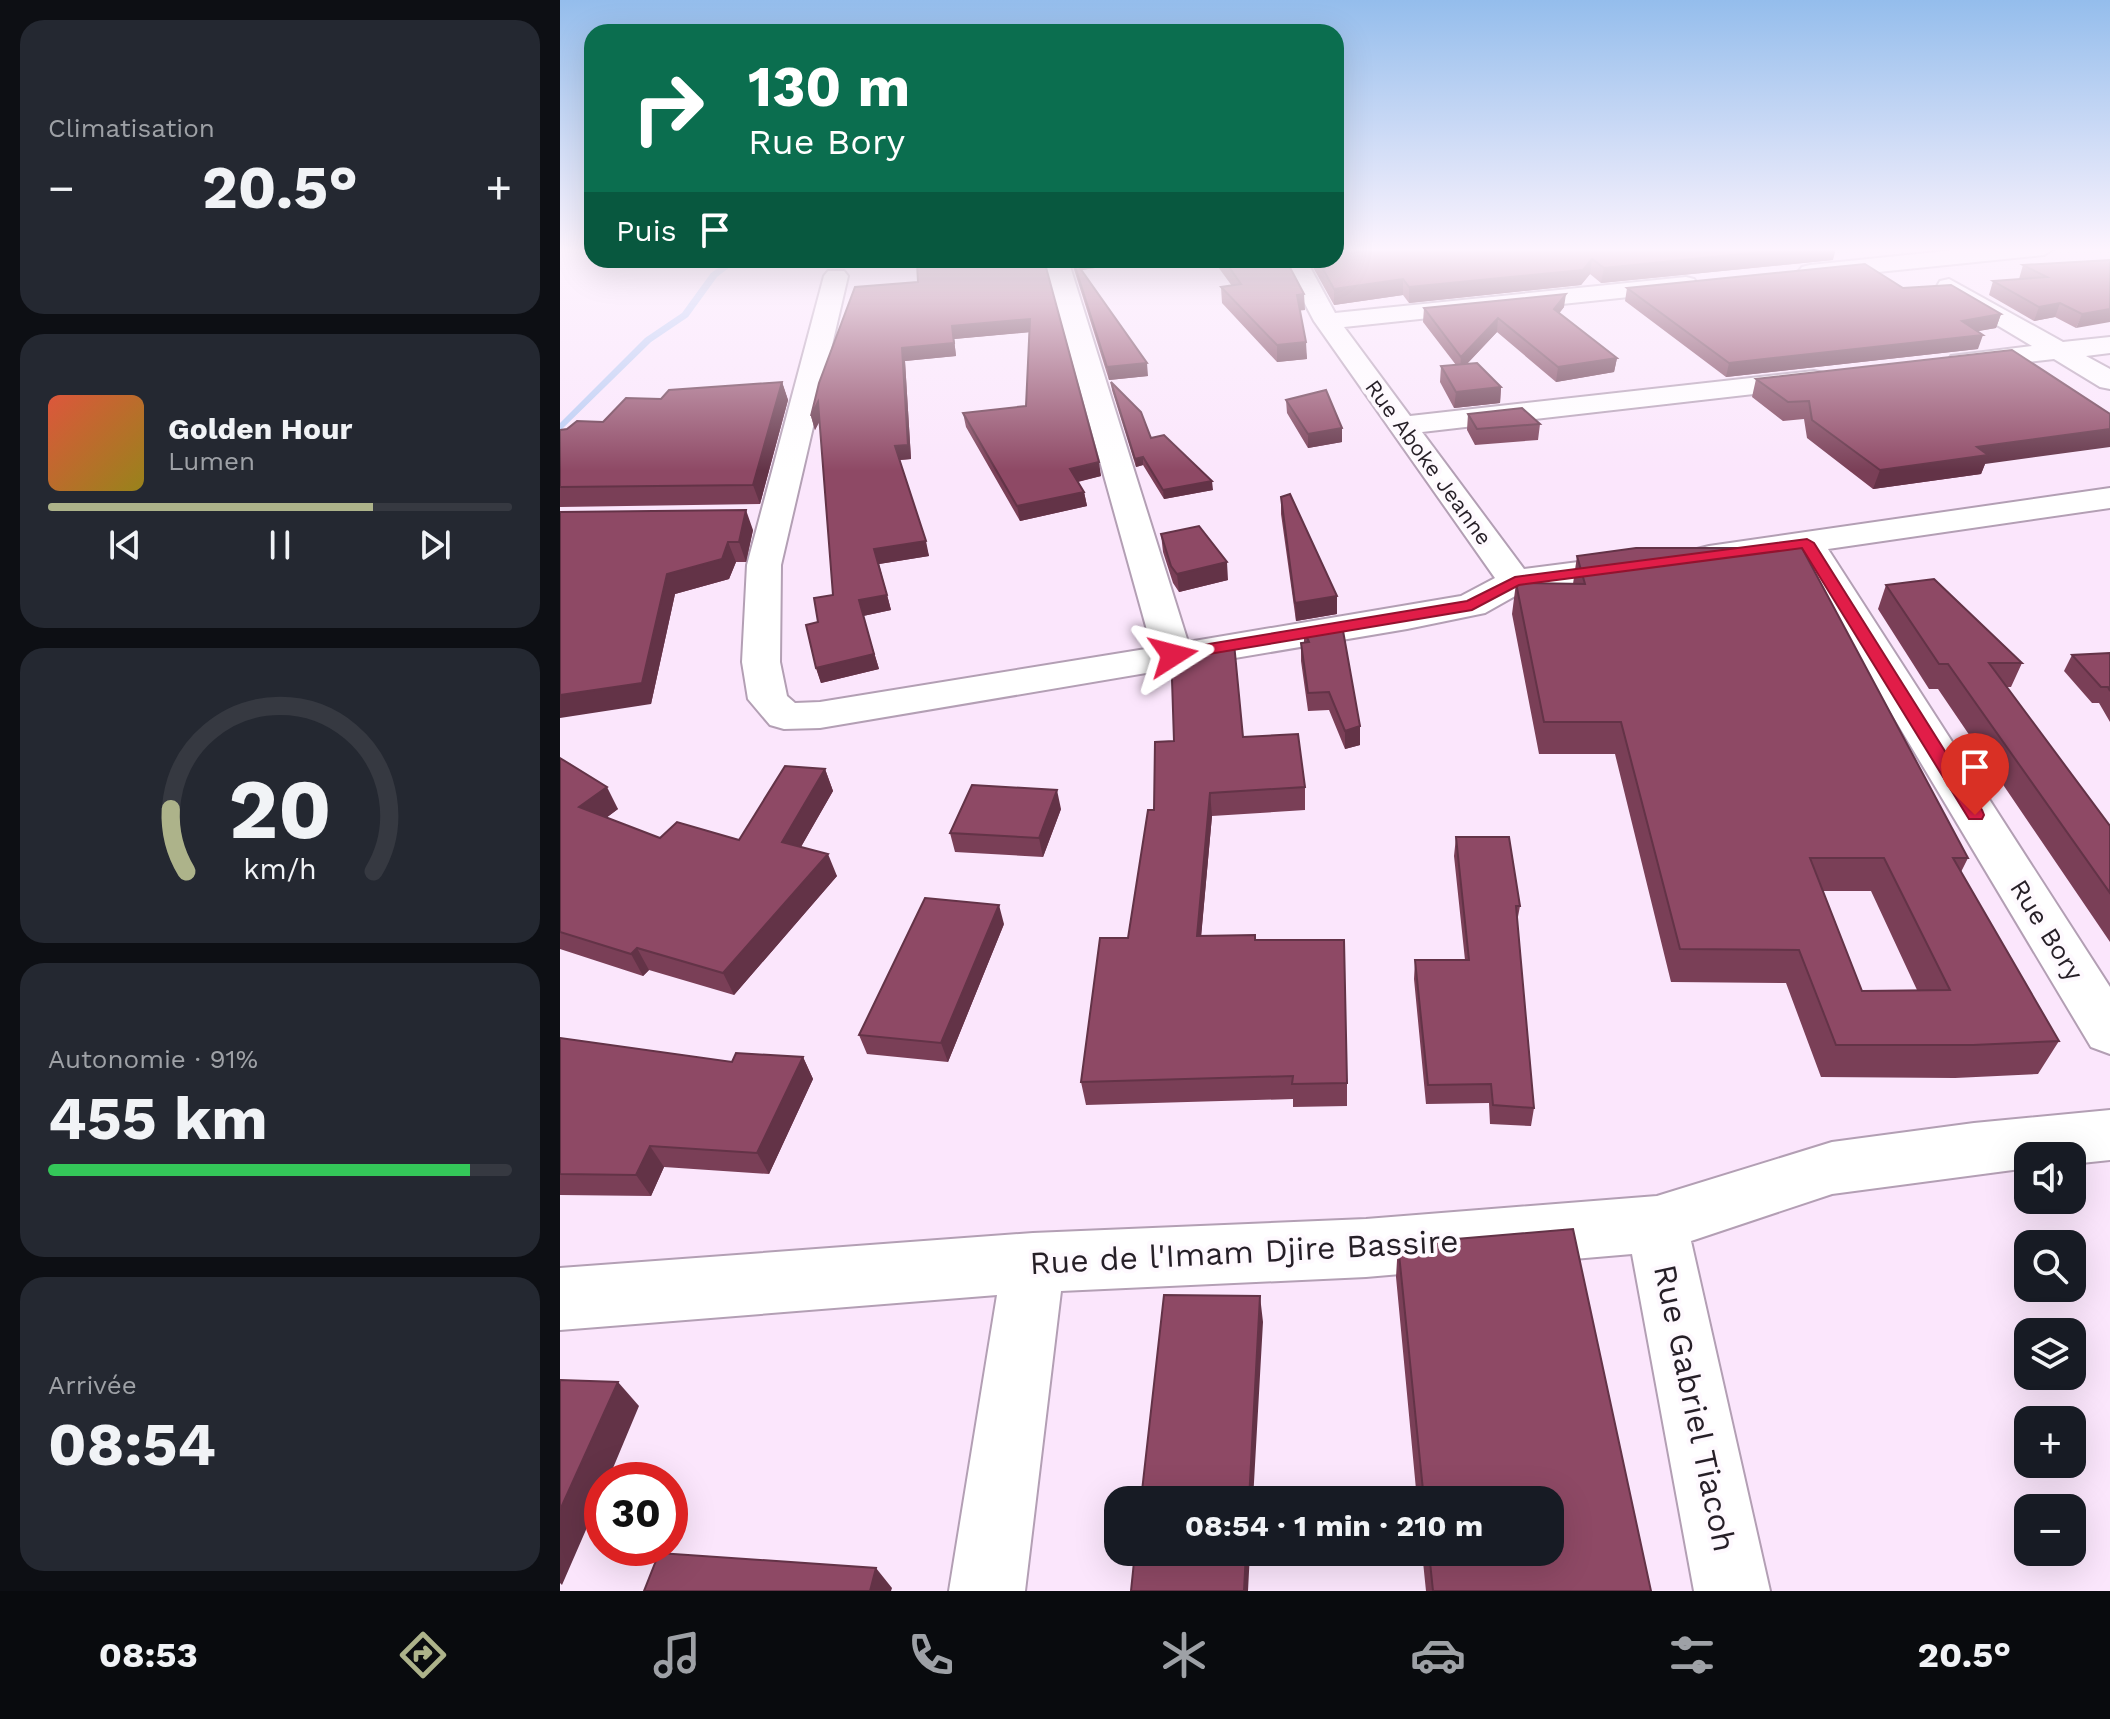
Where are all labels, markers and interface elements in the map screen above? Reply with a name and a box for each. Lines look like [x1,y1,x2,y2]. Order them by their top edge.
text: 130 m [748,54,910,120]
icon: right [616,56,720,160]
text: Climatisation [48,113,215,143]
text: Rue Bory [748,121,905,163]
text: 20.5° [202,152,358,223]
text: − [48,162,75,214]
text: + [485,162,512,214]
icon: arrive [693,208,737,252]
text: Puis [616,213,677,248]
street label: Rue Aboke Jeanne [1360,375,1497,550]
text: Golden Hour [168,411,352,446]
text: Lumen [168,446,255,476]
icon: previous [103,523,147,567]
icon: pause [258,523,302,567]
icon: next [413,523,457,567]
position arrow [1131,613,1215,697]
pin [1941,733,2009,815]
icon: arrive [1953,745,1997,789]
text: 20 [228,760,332,857]
text: km/h [243,852,317,886]
street label: Rue Bory [2004,874,2090,987]
text: Autonomie · 91% [48,1044,258,1074]
text: 455 km [48,1083,268,1154]
map controls [2014,1142,2086,1566]
button: sound [2014,1142,2086,1214]
street label: Rue de l'Imam Djire Bassire [1029,1222,1459,1282]
button: search [2014,1230,2086,1302]
street label: Rue Gabriel Tiacoh [1646,1261,1744,1555]
button: layers [2014,1318,2086,1390]
text: Arrivée [48,1370,137,1400]
button: + [2014,1406,2086,1478]
text: 08:54 [48,1409,216,1480]
speed limit sign: 30 [584,1462,688,1566]
button: − [2014,1494,2086,1566]
text: 08:54 · 1 min · 210 m [1185,1508,1483,1543]
icon: directions [395,1627,451,1683]
icon: music [649,1627,705,1683]
icon: phone [903,1627,959,1683]
icon: climate [1156,1627,1212,1683]
icon: car [1410,1627,1466,1683]
icon: filters [1664,1627,1720,1683]
text: 08:53 [99,1634,198,1676]
text: 20.5° [1918,1634,2011,1676]

